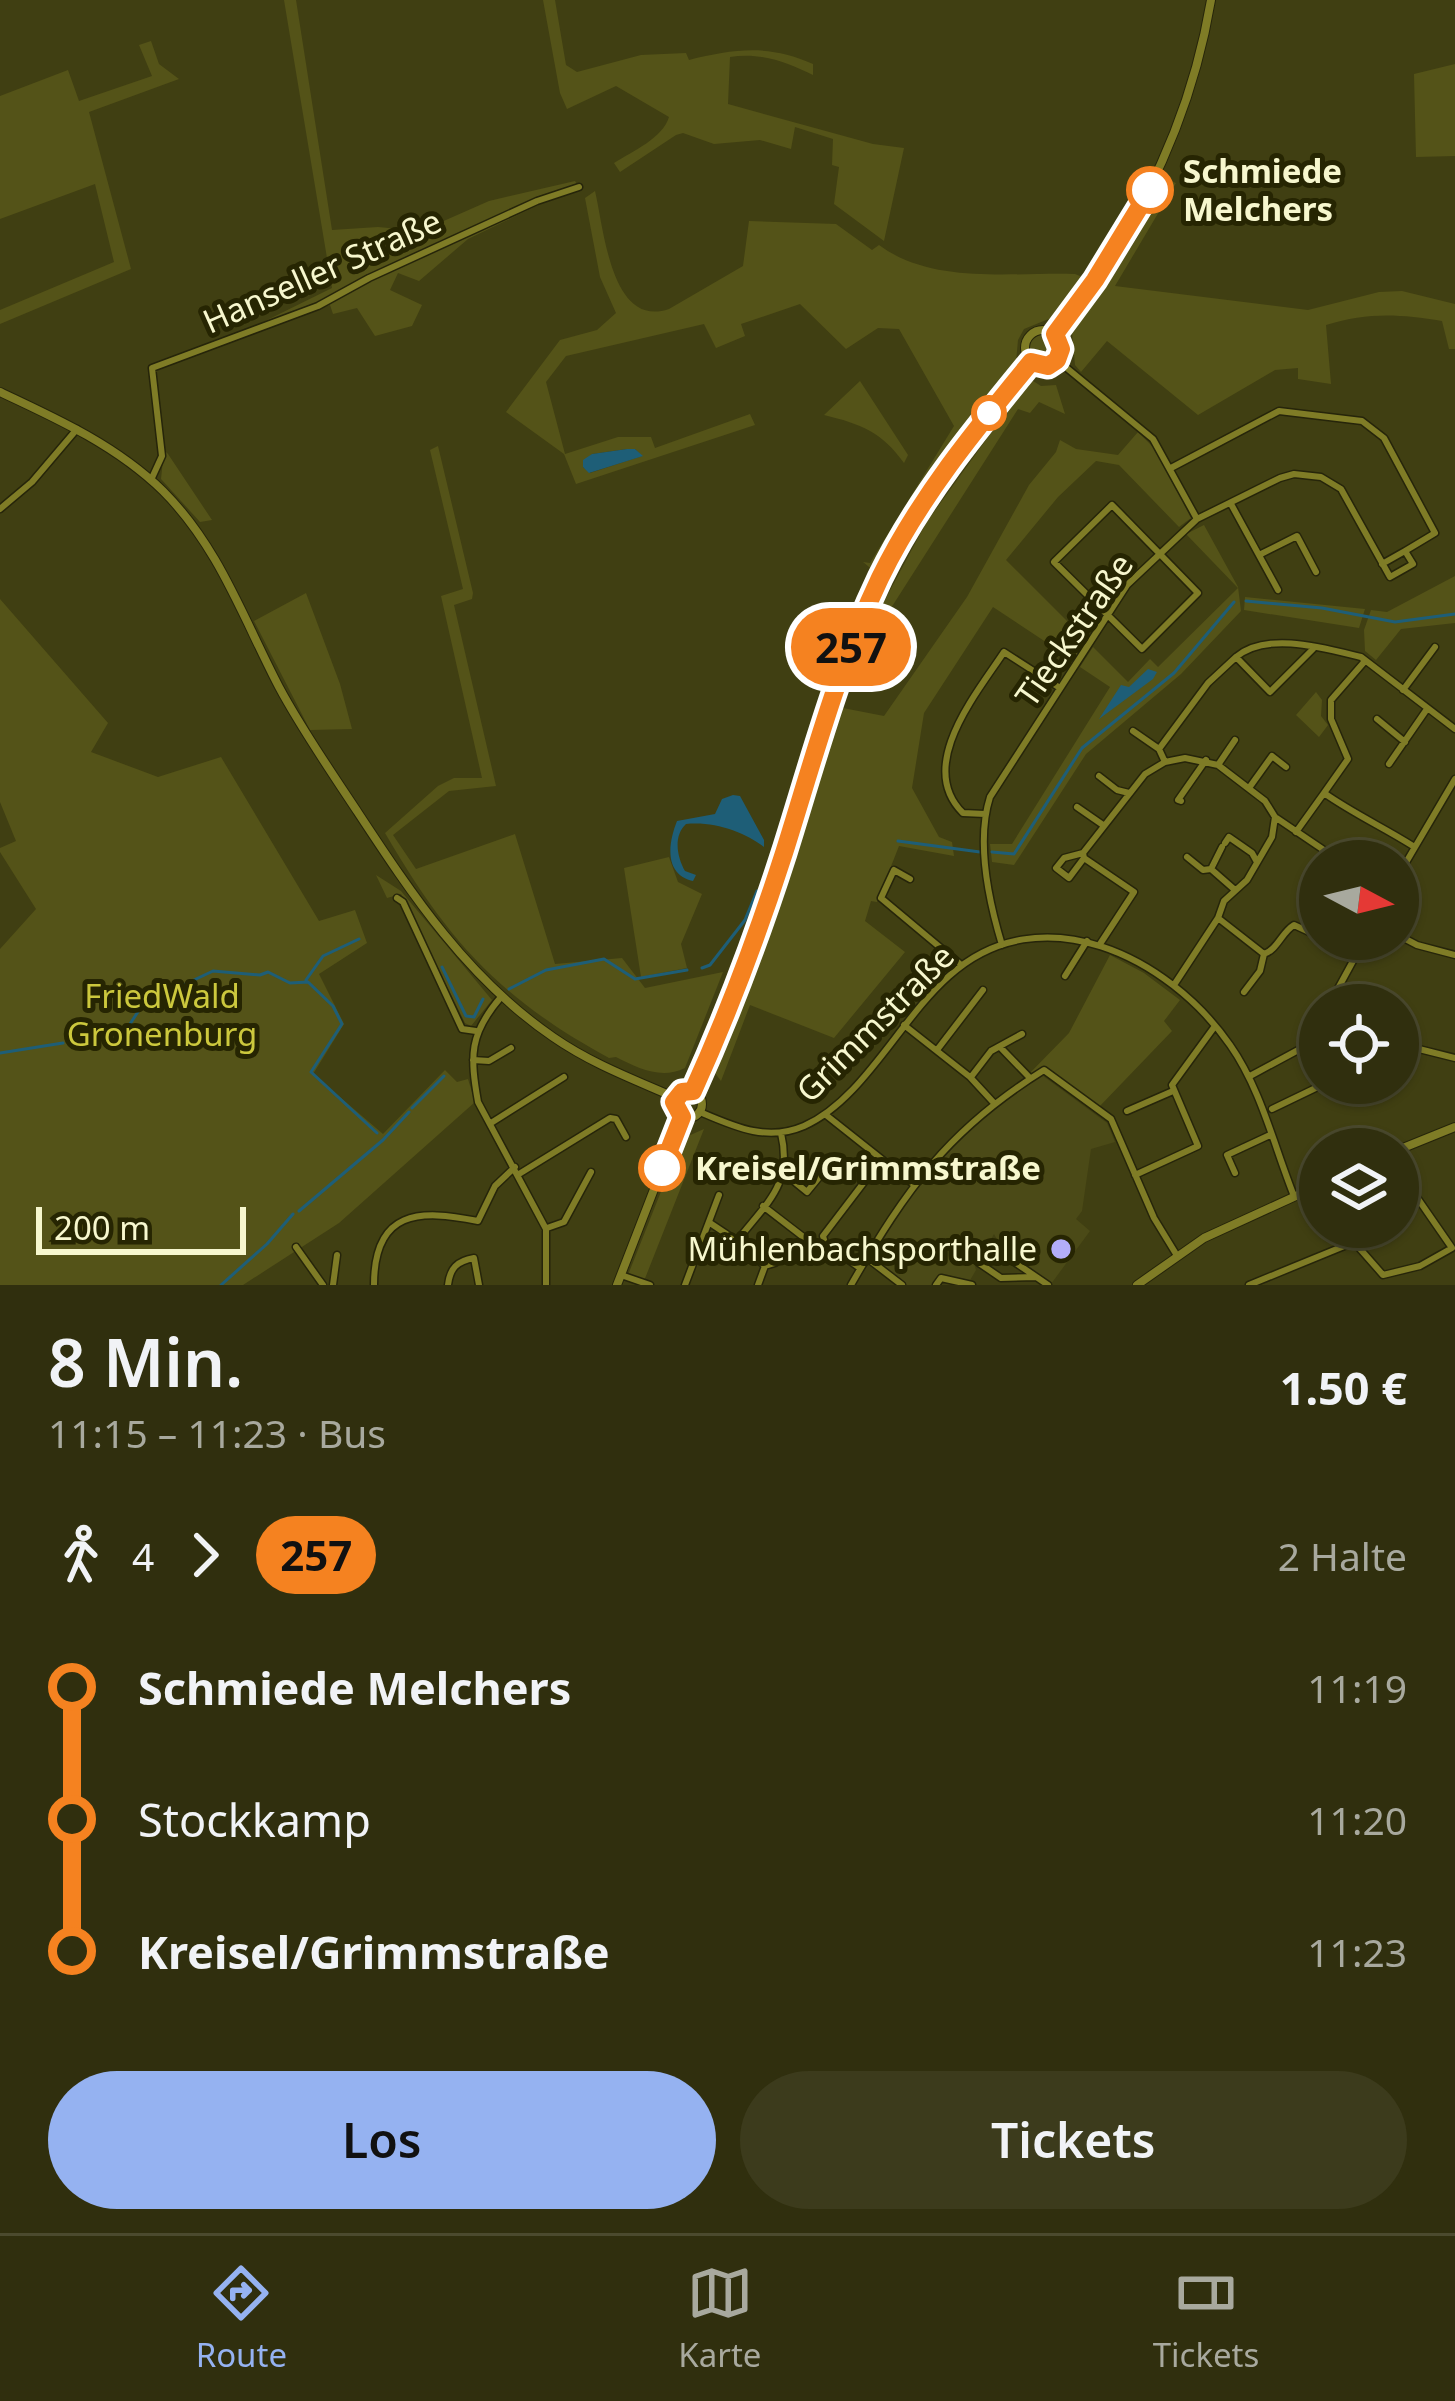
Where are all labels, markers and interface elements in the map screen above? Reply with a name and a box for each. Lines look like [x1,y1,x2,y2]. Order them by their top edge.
place label: Schmiede Melchers [1183,148,1342,231]
marker: Schmiede Melchers [1128,168,1172,212]
street label: Hanseller Straße [195,198,448,343]
unlabelled marker [973,397,1005,429]
street label: Tieckstraße [1004,544,1143,715]
line badge: 257 [782,608,920,686]
text: 257 [815,618,887,675]
north arrow [1299,840,1419,960]
map controls [1299,840,1419,1248]
street label: Grimmstraße [786,934,964,1112]
park label: FriedWald Gronenburg [67,973,257,1056]
button: locate [1299,984,1419,1104]
button: layers [1299,1128,1419,1248]
place label: Kreisel/Grimmstraße [695,1145,1041,1190]
marker: Kreisel/Grimmstraße [640,1146,684,1190]
scale bar [36,1201,246,1254]
text: 200 m [54,1205,150,1250]
place label: Mühlenbachsporthalle [688,1226,1037,1271]
marker: Mühlenbachsporthalle [1048,1236,1074,1262]
text: 8 Min. [48,1316,243,1406]
text: 1.50 € [1280,1357,1407,1418]
text: 11:15 – 11:23 · Bus [48,1406,386,1459]
icon: walk [48,1522,114,1588]
icon: forward [172,1522,238,1588]
text: 257 [280,1526,352,1583]
text: 4 [132,1529,154,1582]
text: 2 Halte [1278,1529,1407,1582]
text: Schmiede Melchers [138,1657,571,1718]
text: 11:19 [1307,1661,1407,1714]
text: Stockkamp [138,1789,371,1850]
text: 11:20 [1307,1793,1407,1846]
text: Kreisel/Grimmstraße [138,1921,610,1982]
text: 11:23 [1307,1925,1407,1978]
button: Los [48,2071,716,2209]
button: Tickets [740,2071,1407,2209]
tab: Route [196,2260,287,2377]
tab: Karte [678,2260,761,2377]
tab: Tickets [1153,2260,1259,2377]

